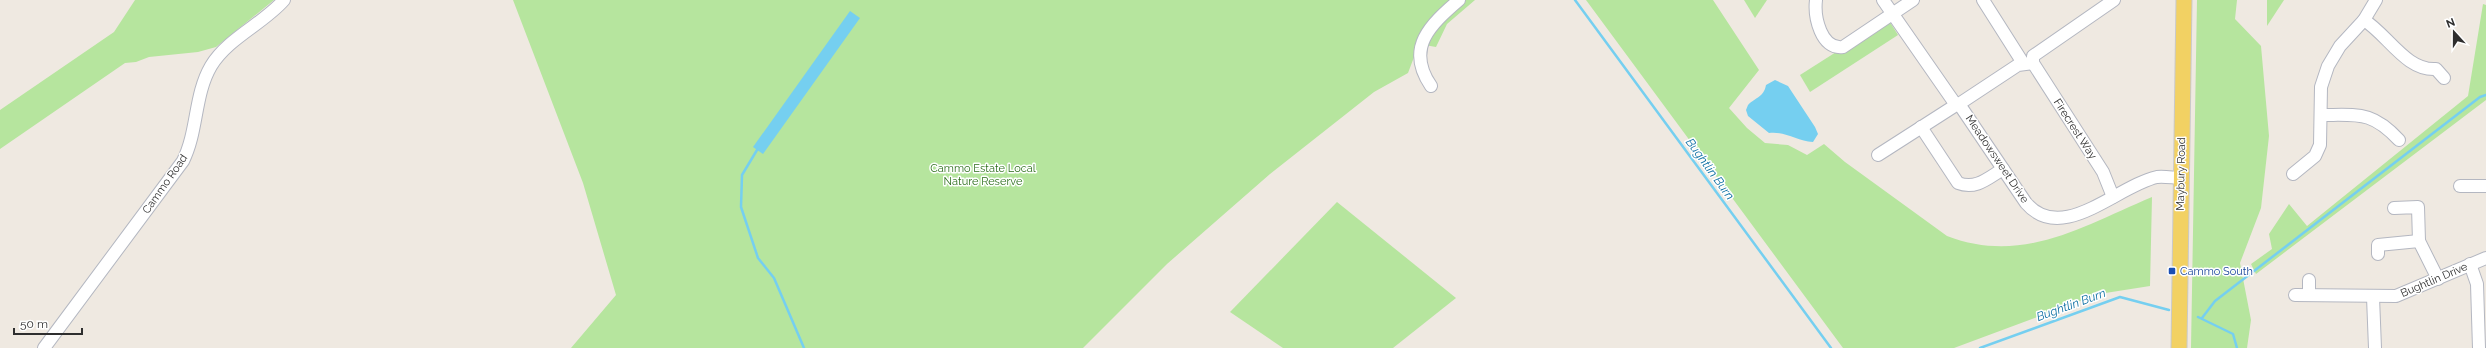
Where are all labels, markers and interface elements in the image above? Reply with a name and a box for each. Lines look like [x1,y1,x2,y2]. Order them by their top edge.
north arrow [2434,12,2474,52]
text: N [2444,16,2457,31]
street label: Firecrest Way [2051,96,2099,162]
street label: Meadowsweet Drive [1963,112,2032,206]
water label: Bughtlin Burn [1683,135,1737,203]
street label: Maybury Road [2174,137,2188,211]
street label: Cammo Road [140,152,190,216]
park label: Cammo Estate Local Nature Reserve [930,162,1036,188]
street label: Bughtlin Drive [2399,260,2470,300]
place label: Cammo South [2180,265,2253,278]
marker: Cammo South [2167,266,2177,276]
water label: Bughtlin Burn [2034,286,2108,324]
scale bar [14,310,82,336]
text: 50 m [20,317,48,331]

